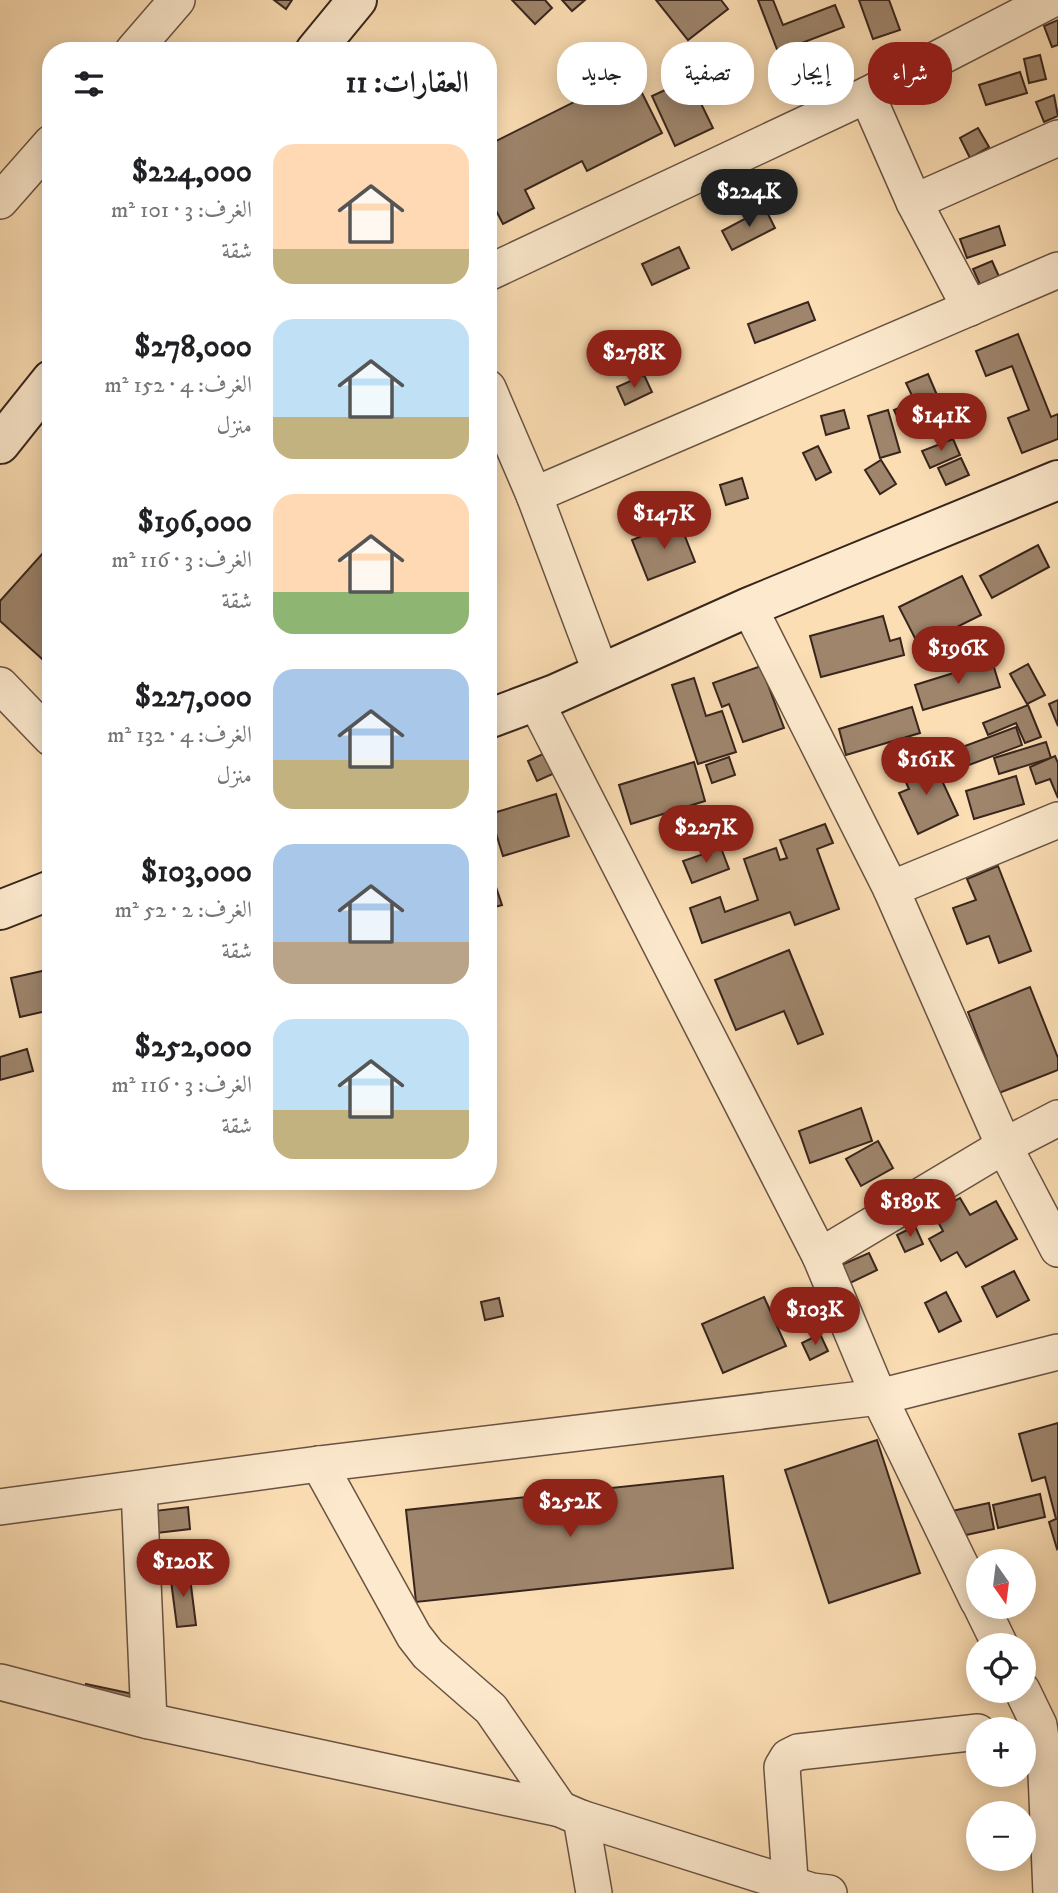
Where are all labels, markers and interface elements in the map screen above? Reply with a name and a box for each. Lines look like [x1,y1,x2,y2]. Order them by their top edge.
chip: جديد [557,42,647,105]
chip: تصفية [661,42,754,105]
chip: إيجار [768,42,854,105]
chip: شراء [868,42,952,105]
icon: filters [70,65,108,103]
text: العقارات: 11 [346,65,469,102]
text: $224,000 [132,154,252,191]
pin: $224K [700,170,798,229]
icon: home [329,172,413,256]
text: $224K [717,177,781,206]
text: الغرف: 3 · 101 m² [111,196,252,225]
text: شقة [222,237,252,266]
text: $278,000 [134,329,252,366]
pin: $278K [585,330,683,390]
text: $278K [602,338,666,367]
icon: home [329,347,413,431]
text: الغرف: 4 · 152 m² [104,371,252,400]
pin: $141K [892,393,990,453]
text: $141K [912,401,970,430]
text: منزل [217,412,252,441]
pin: $147K [615,491,713,551]
text: $147K [633,499,695,528]
text: $196,000 [138,504,252,541]
icon: home [329,522,413,606]
text: الغرف: 3 · 116 m² [111,546,252,575]
text: شقة [222,587,252,616]
pin: $196K [909,626,1007,686]
text: $196K [928,634,988,663]
text: $227,000 [135,679,252,716]
icon: home [329,697,413,781]
text: الغرف: 4 · 132 m² [107,721,252,750]
pin: $161K [877,738,975,797]
text: $161K [897,745,955,774]
text: منزل [217,762,252,791]
pin: $227K [657,806,755,865]
text: $227K [675,813,737,842]
text: $103,000 [141,854,252,891]
icon: home [329,872,413,956]
text: الغرف: 2 · 52 m² [115,896,252,925]
text: شقة [222,937,252,966]
text: $252,000 [135,1029,252,1066]
icon: home [329,1047,413,1131]
text: الغرف: 3 · 116 m² [111,1071,252,1100]
text: شقة [222,1112,252,1141]
pin: $189K [861,1180,959,1239]
text: $189K [880,1187,940,1216]
pin: $103K [766,1288,864,1347]
text: $103K [786,1295,844,1324]
pin: $252K [521,1480,619,1539]
text: $252K [539,1487,601,1516]
pin: $120K [134,1540,232,1599]
text: $120K [153,1547,213,1576]
north arrow [966,1549,1036,1619]
map controls [966,1549,1036,1871]
button: locate [966,1633,1036,1703]
button: + [966,1717,1036,1787]
button: − [966,1801,1036,1871]

